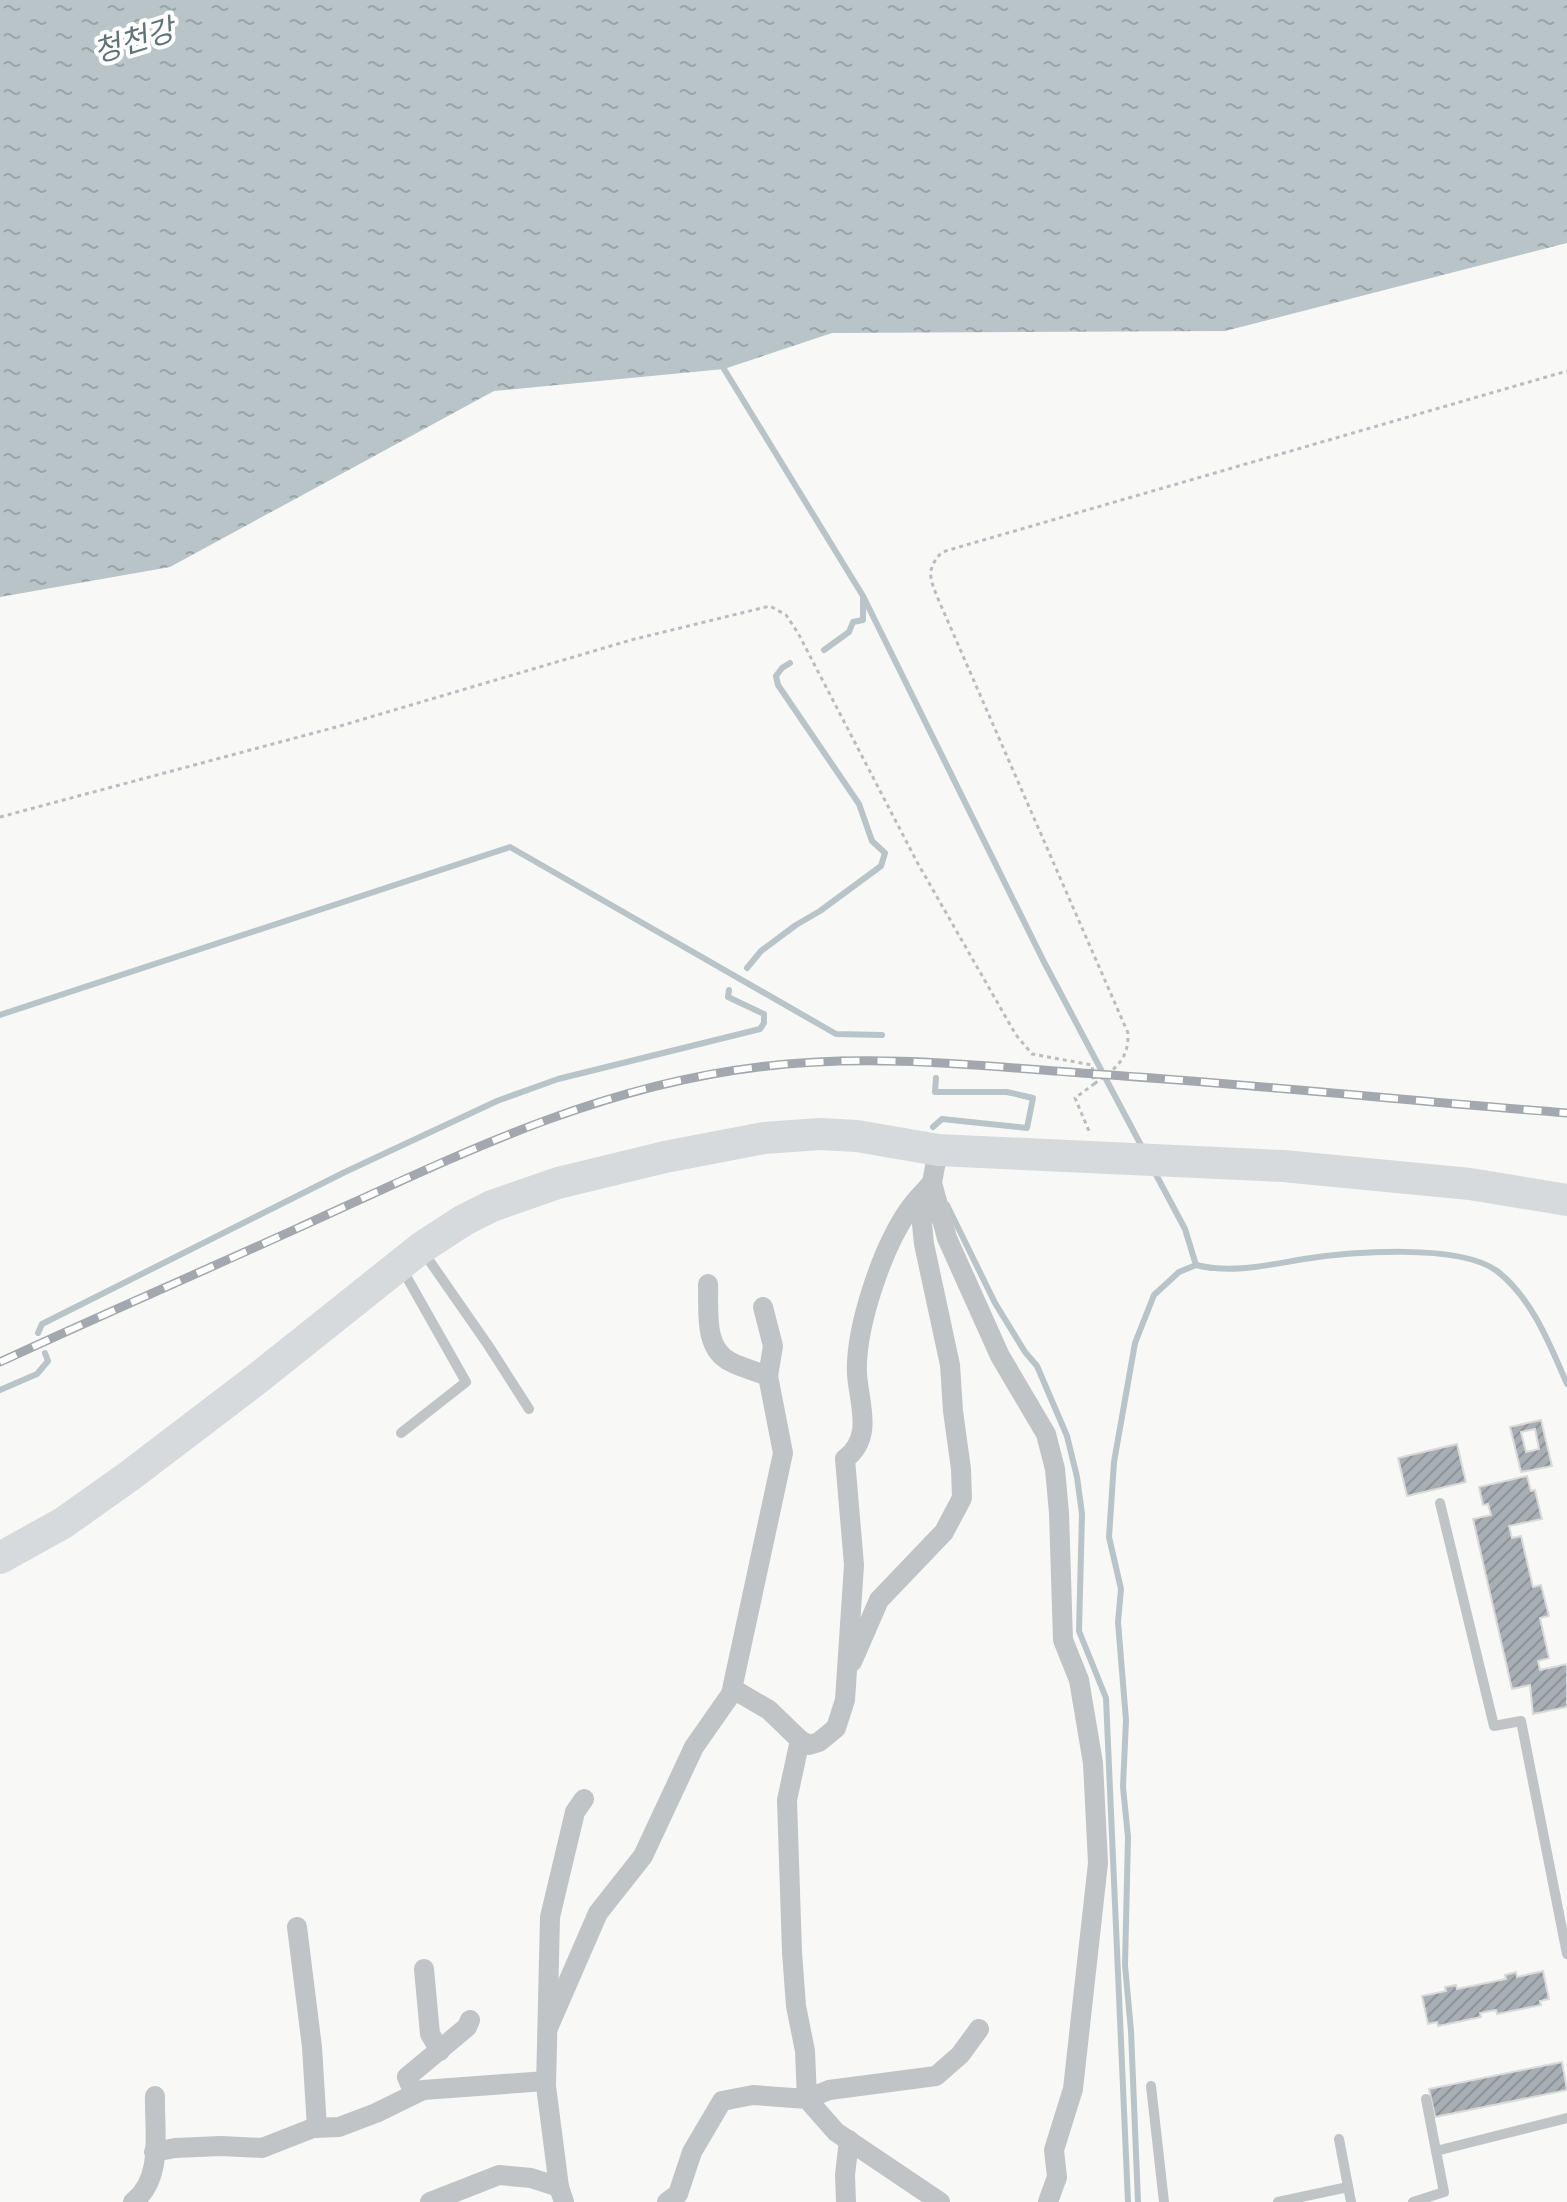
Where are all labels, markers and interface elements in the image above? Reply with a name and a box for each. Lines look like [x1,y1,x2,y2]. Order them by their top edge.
water label: 청천강 [89,11,182,68]

